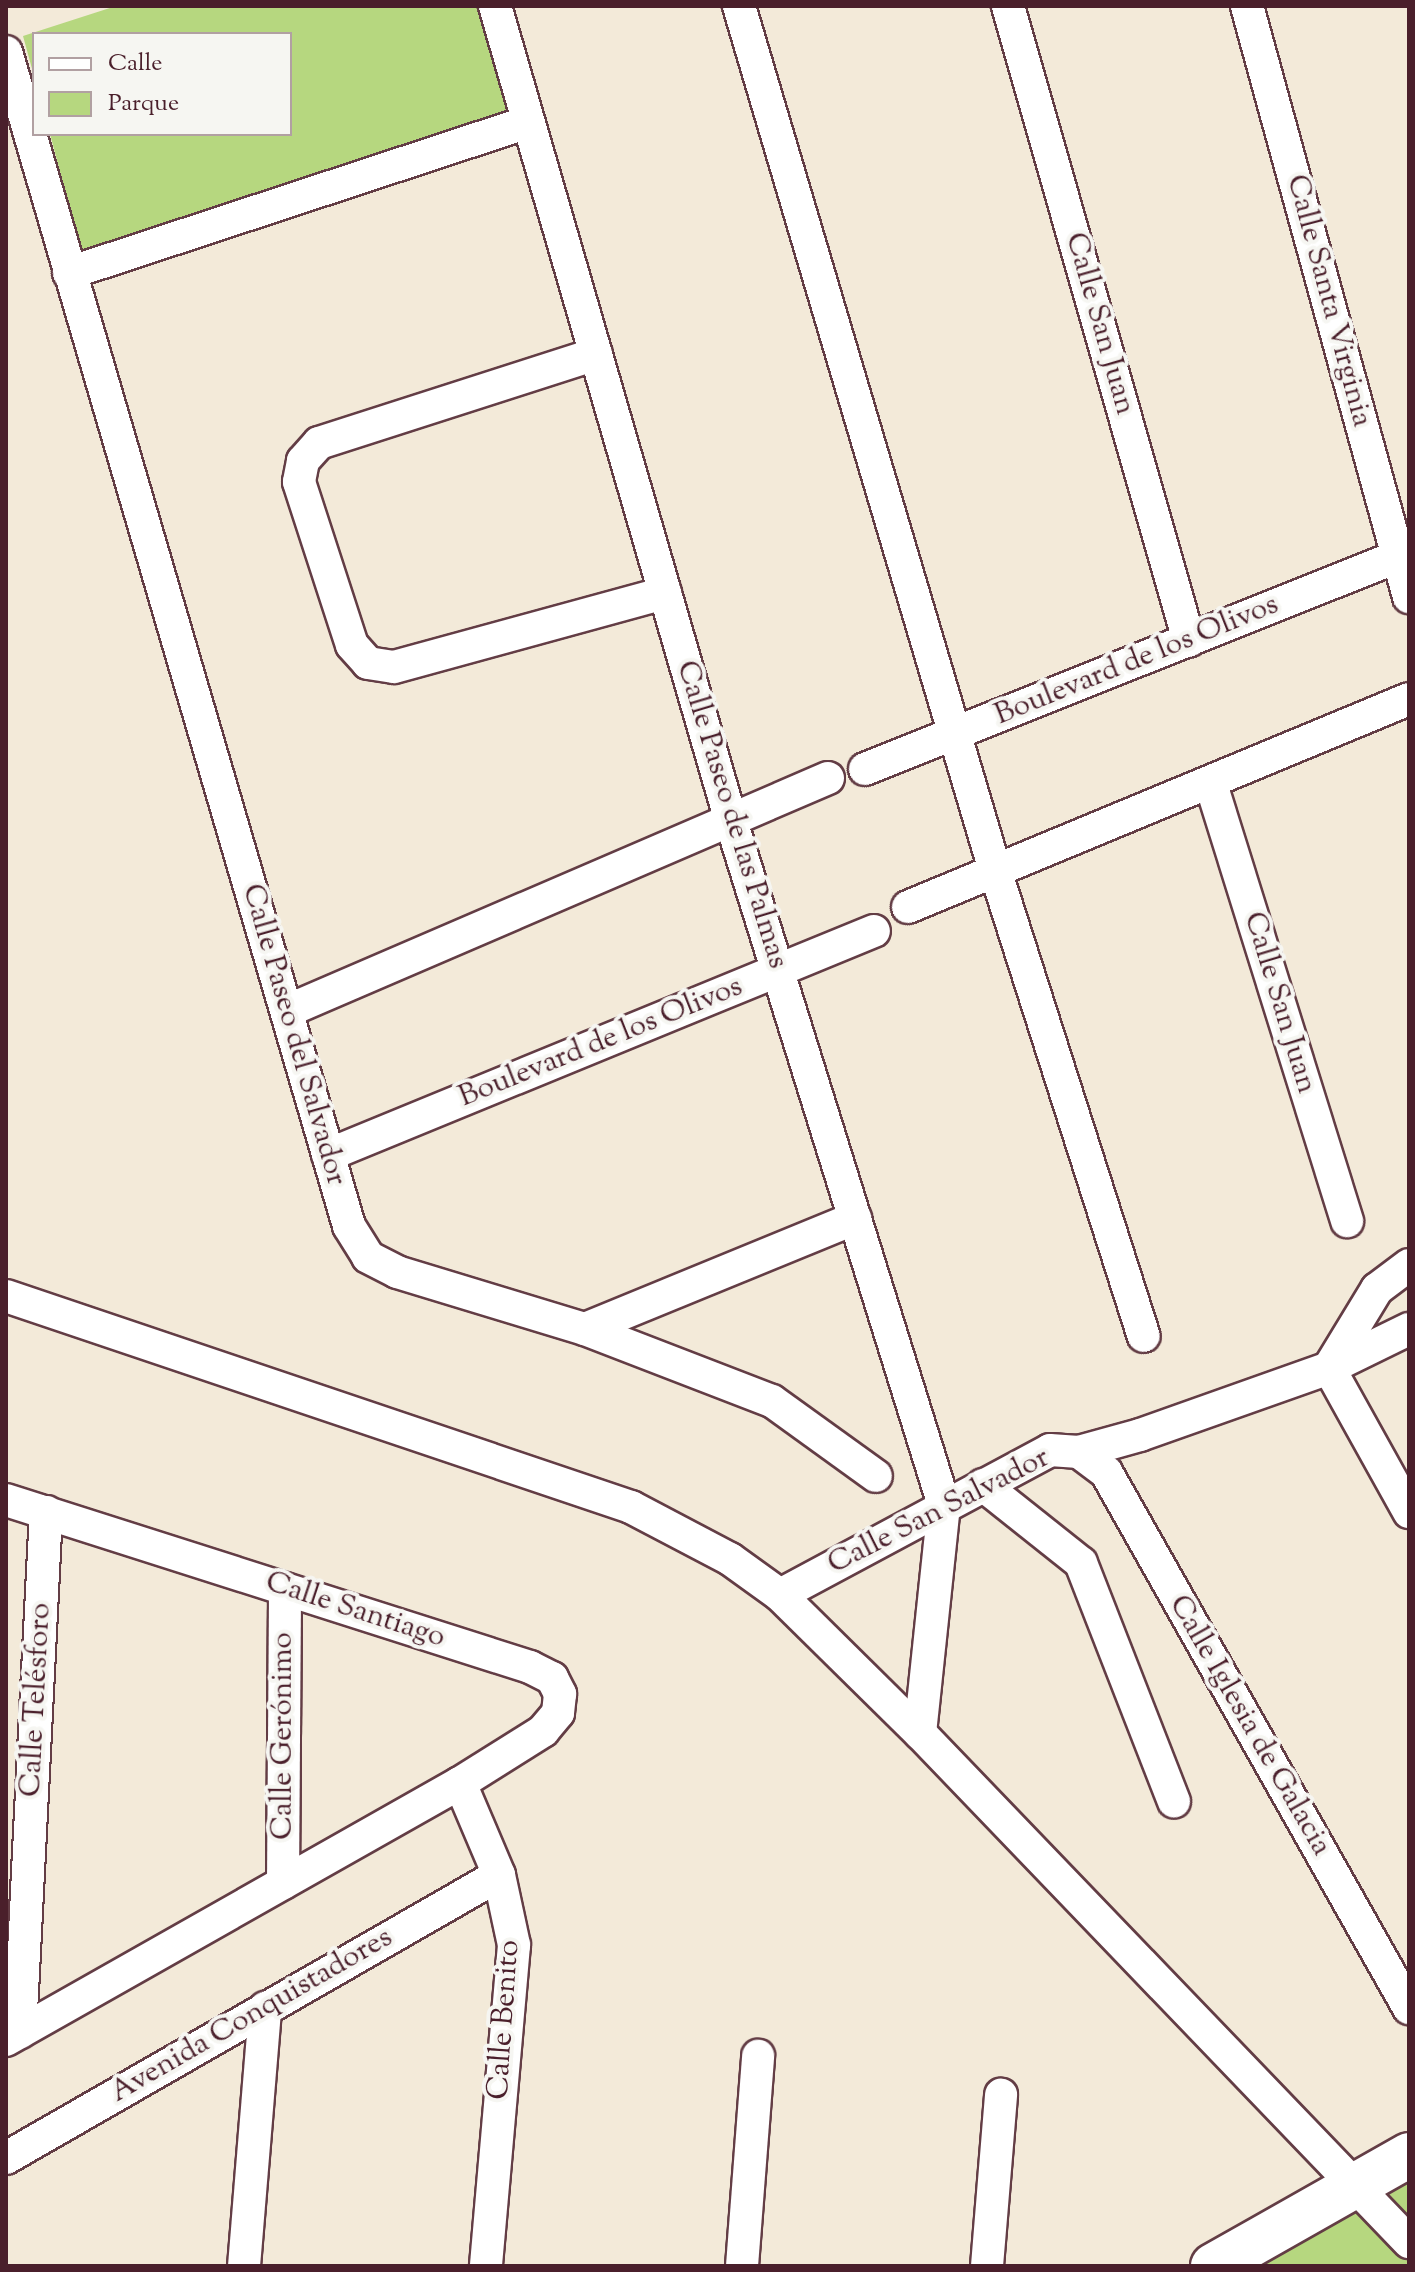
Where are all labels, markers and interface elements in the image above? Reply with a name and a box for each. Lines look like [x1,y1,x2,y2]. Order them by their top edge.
legend [32,32,292,136]
text: Calle [108,47,162,81]
text: Parque [108,87,179,121]
street label: Calle Santa Virginia [1277,171,1379,431]
street label: Calle San Juan [1056,229,1142,419]
street label: Boulevard de los Olivos [990,588,1284,734]
street label: Calle Paseo de las Palmas [667,657,795,973]
street label: Calle Paseo del Salvador [233,880,353,1190]
street label: Calle San Juan [1234,908,1324,1098]
street label: Boulevard de los Olivos [454,970,748,1116]
street label: Calle San Salvador [822,1441,1056,1583]
street label: Calle Santiago [261,1565,449,1657]
street label: Calle Iglesia de Galacia [1160,1589,1338,1863]
street label: Calle Telésforo [14,1602,60,1798]
street label: Calle Gerónimo [266,1632,302,1840]
street label: Avenida Conquistadores [105,1920,399,2112]
street label: Calle Benito [481,1939,529,2101]

